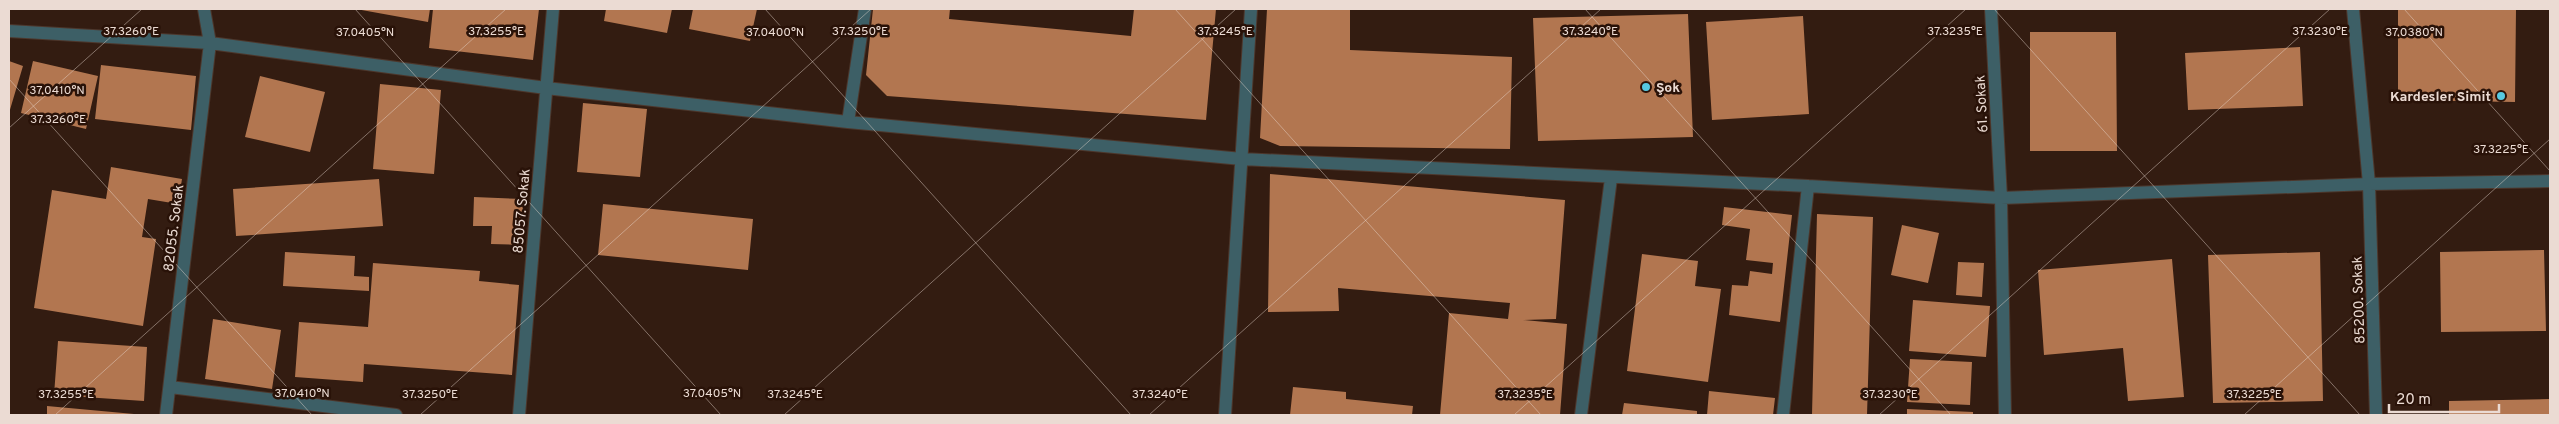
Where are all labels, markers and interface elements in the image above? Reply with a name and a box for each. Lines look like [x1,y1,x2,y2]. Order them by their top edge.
text: 37.3260°E [103,24,159,40]
text: 37.3255°E [468,24,524,40]
text: 37.3250°E [832,24,888,40]
text: 37.3245°E [1197,24,1253,40]
text: 37.3240°E [1562,24,1618,40]
text: 37.3235°E [1927,24,1983,40]
text: 37.3230°E [2292,24,2348,40]
text: 37.0405°N [336,25,394,41]
text: 37.0400°N [746,25,804,41]
text: 37.0380°N [2385,25,2443,41]
street label: 61. Sokak [1972,75,1992,133]
place label: Şok [1656,80,1680,97]
marker: Şok [1640,81,1652,93]
text: 37.0410°N [29,83,85,99]
place label: Kardesler Simit [2390,89,2491,106]
marker: Kardesler Simit [2495,90,2507,102]
text: 37.3260°E [30,112,86,128]
text: 37.3225°E [2473,142,2529,158]
street label: 85057. Sokak [510,168,535,254]
street label: 82055. Sokak [161,184,188,273]
street label: 85200. Sokak [2349,256,2370,344]
scale bar [2389,382,2499,414]
text: 37.0410°N [274,386,330,402]
text: 37.0405°N [683,386,741,402]
text: 37.3255°E [38,387,94,403]
text: 37.3250°E [402,387,458,403]
text: 37.3245°E [767,387,823,403]
text: 37.3240°E [1132,387,1188,403]
text: 37.3235°E [1497,387,1553,403]
text: 37.3230°E [1862,387,1918,403]
text: 37.3225°E [2226,387,2282,403]
text: 20 m [2396,391,2431,410]

